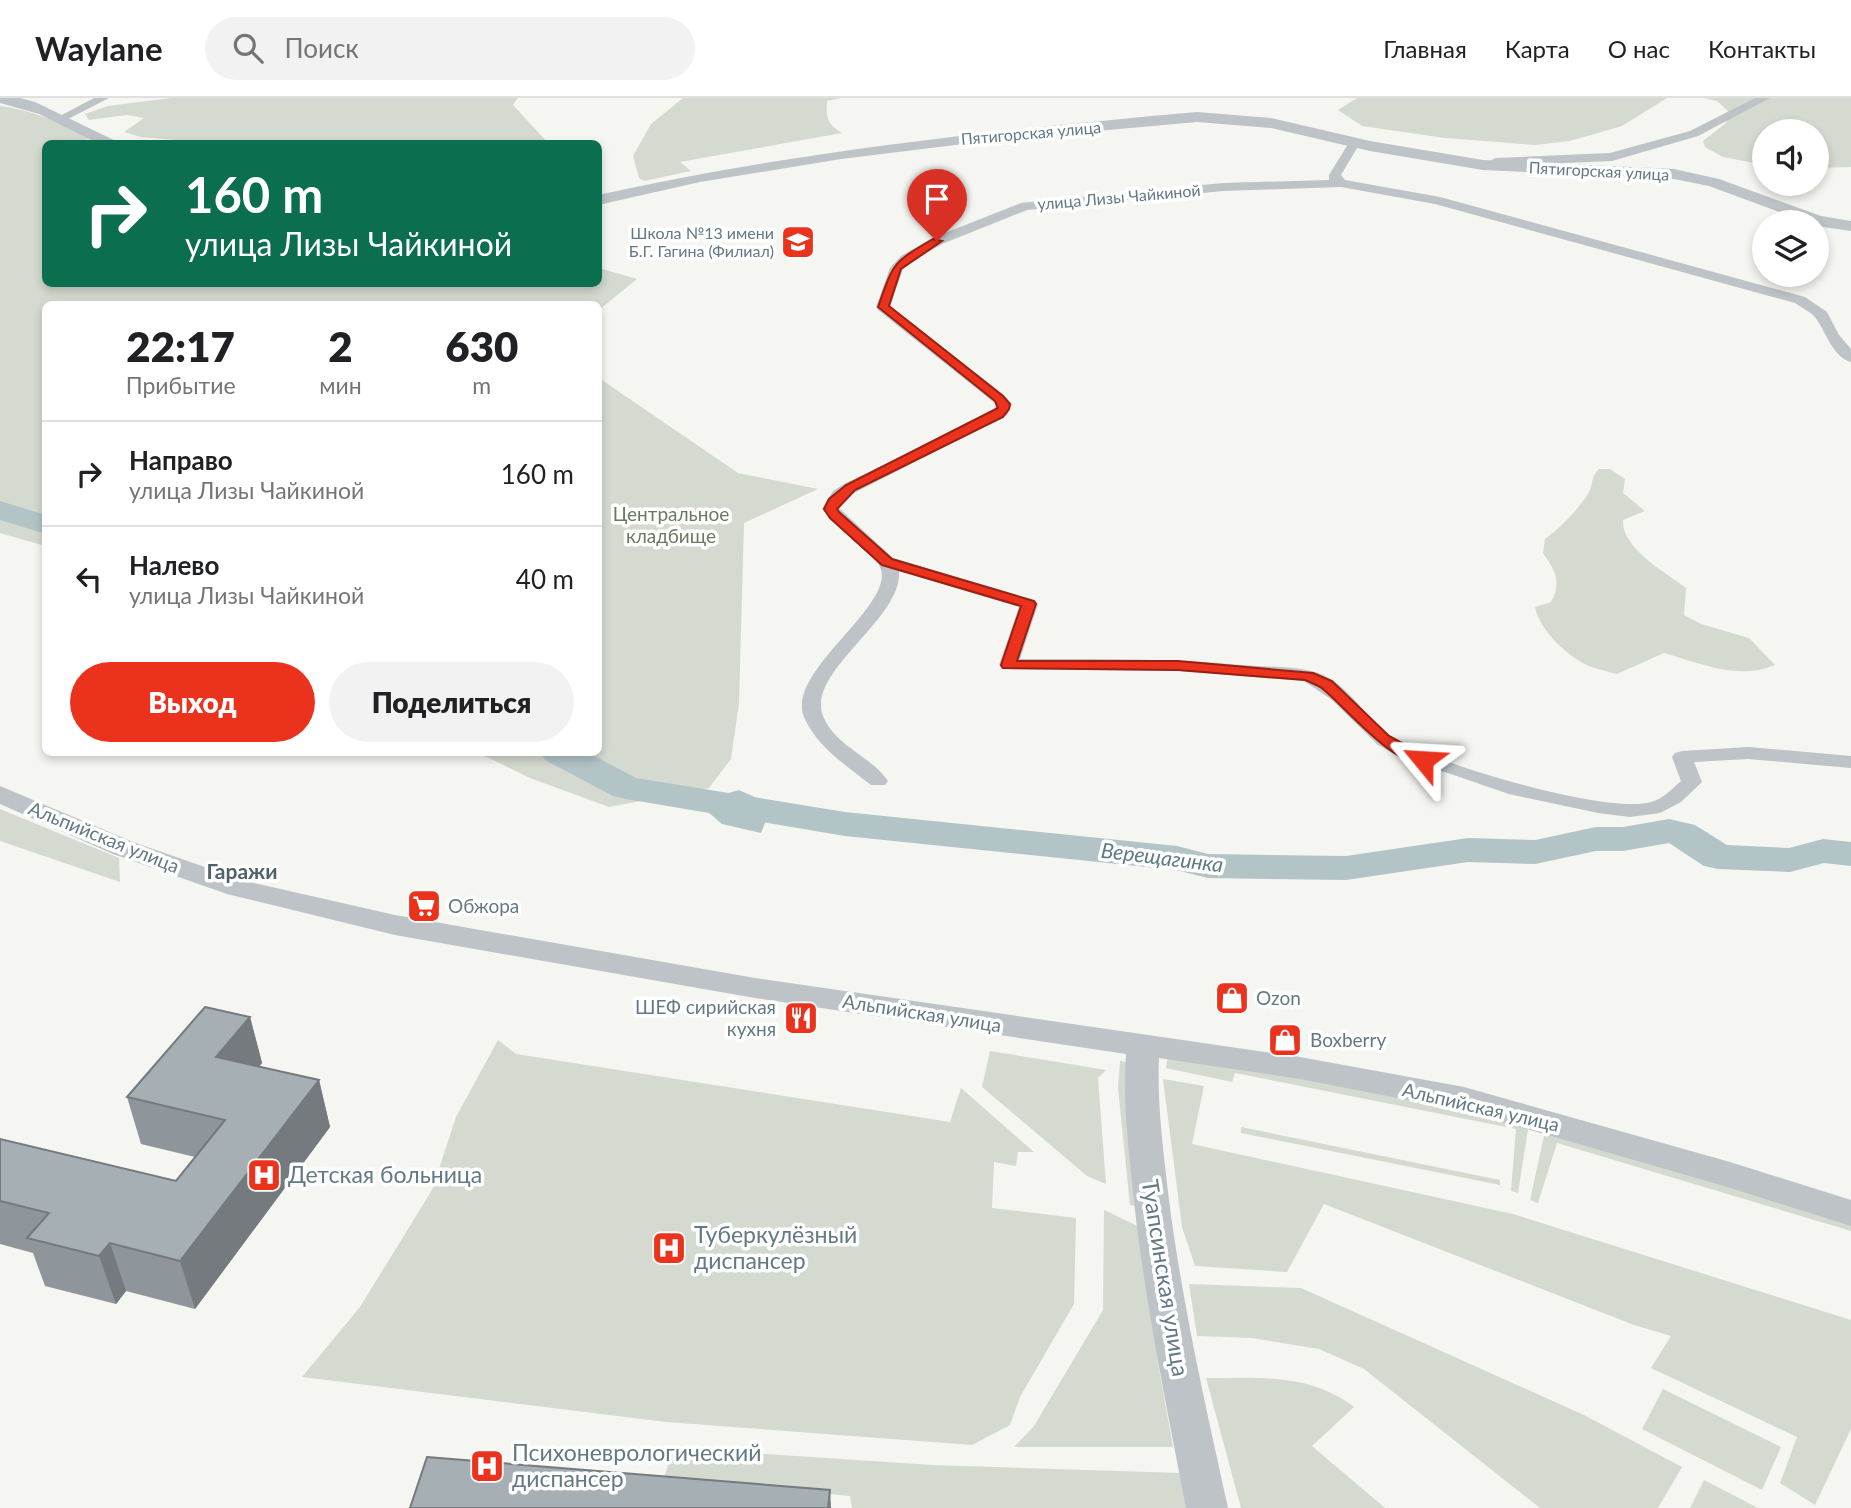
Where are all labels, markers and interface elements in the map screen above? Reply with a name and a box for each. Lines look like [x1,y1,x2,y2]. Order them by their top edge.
search box [205,17,695,80]
text: Waylane [35,28,163,68]
icon: search [229,29,267,67]
text: Поиск [285,32,359,64]
text: Главная [1383,34,1467,63]
text: Карта [1505,34,1570,63]
text: О нас [1608,34,1670,63]
text: Контакты [1708,34,1816,63]
street label: Пятигорская улица [960,117,1102,148]
map controls [1752,119,1829,287]
button: sound [1752,119,1829,196]
street label: Пятигорская улица [1528,157,1670,184]
text: 160 m [185,165,323,223]
icon: right [70,168,161,259]
pin [907,169,967,241]
icon: arrive [918,180,956,218]
street label: улица Лизы Чайкиной [1037,180,1201,213]
button: layers [1752,210,1829,287]
place label: Школа №13 имени Б.Г. Гагина (Филиал) [629,223,774,260]
school or university icon: Школа №13 имени Б.Г. Гагина (Филиал) [779,223,817,261]
text: улица Лизы Чайкиной [185,224,512,263]
text: 22:17 [126,321,235,371]
text: 2 [328,321,353,371]
text: 630 [445,321,518,371]
text: Прибытие [126,371,236,399]
text: мин [319,371,362,399]
text: m [472,371,491,399]
text: Направо [129,444,233,476]
icon: right [70,455,108,493]
text: 160 m [501,458,574,490]
text: улица Лизы Чайкиной [129,476,364,504]
park label: Центральное кладбище [613,502,729,547]
text: Налево [129,549,219,581]
icon: left [70,560,108,598]
text: 40 m [516,563,574,595]
text: улица Лизы Чайкиной [129,581,364,609]
button: Выход [70,662,315,742]
button: Поделиться [329,662,574,742]
position arrow [1386,723,1460,797]
street label: Альпийская улица [26,796,183,877]
water label: Верещагинка [1100,837,1225,876]
district label: Гаражи [207,858,277,883]
supermarket icon: Обжора [405,887,443,925]
place label: Обжора [448,894,519,917]
shop icon: Ozon [1213,979,1251,1017]
place label: Ozon [1256,986,1301,1009]
street label: Альпийская улица [841,989,1003,1036]
place label: ШЕФ сирийская кухня [635,995,776,1040]
restaurant icon: ШЕФ сирийская кухня [782,999,820,1037]
shop icon: Boxberry [1266,1021,1304,1059]
place label: Boxberry [1310,1028,1386,1051]
street label: Альпийская улица [1400,1077,1562,1136]
hospital icon: Детская больница [245,1156,283,1194]
place label: Детская больница [288,1160,482,1188]
street label: Туапсинская улица [1137,1177,1195,1378]
place label: Туберкулёзный диспансер [694,1220,857,1274]
hospital icon: Туберкулёзный диспансер [650,1229,688,1267]
place label: Психоневрологический диспансер [512,1438,761,1492]
hospital icon: Психоневрологический диспансер [468,1447,506,1485]

